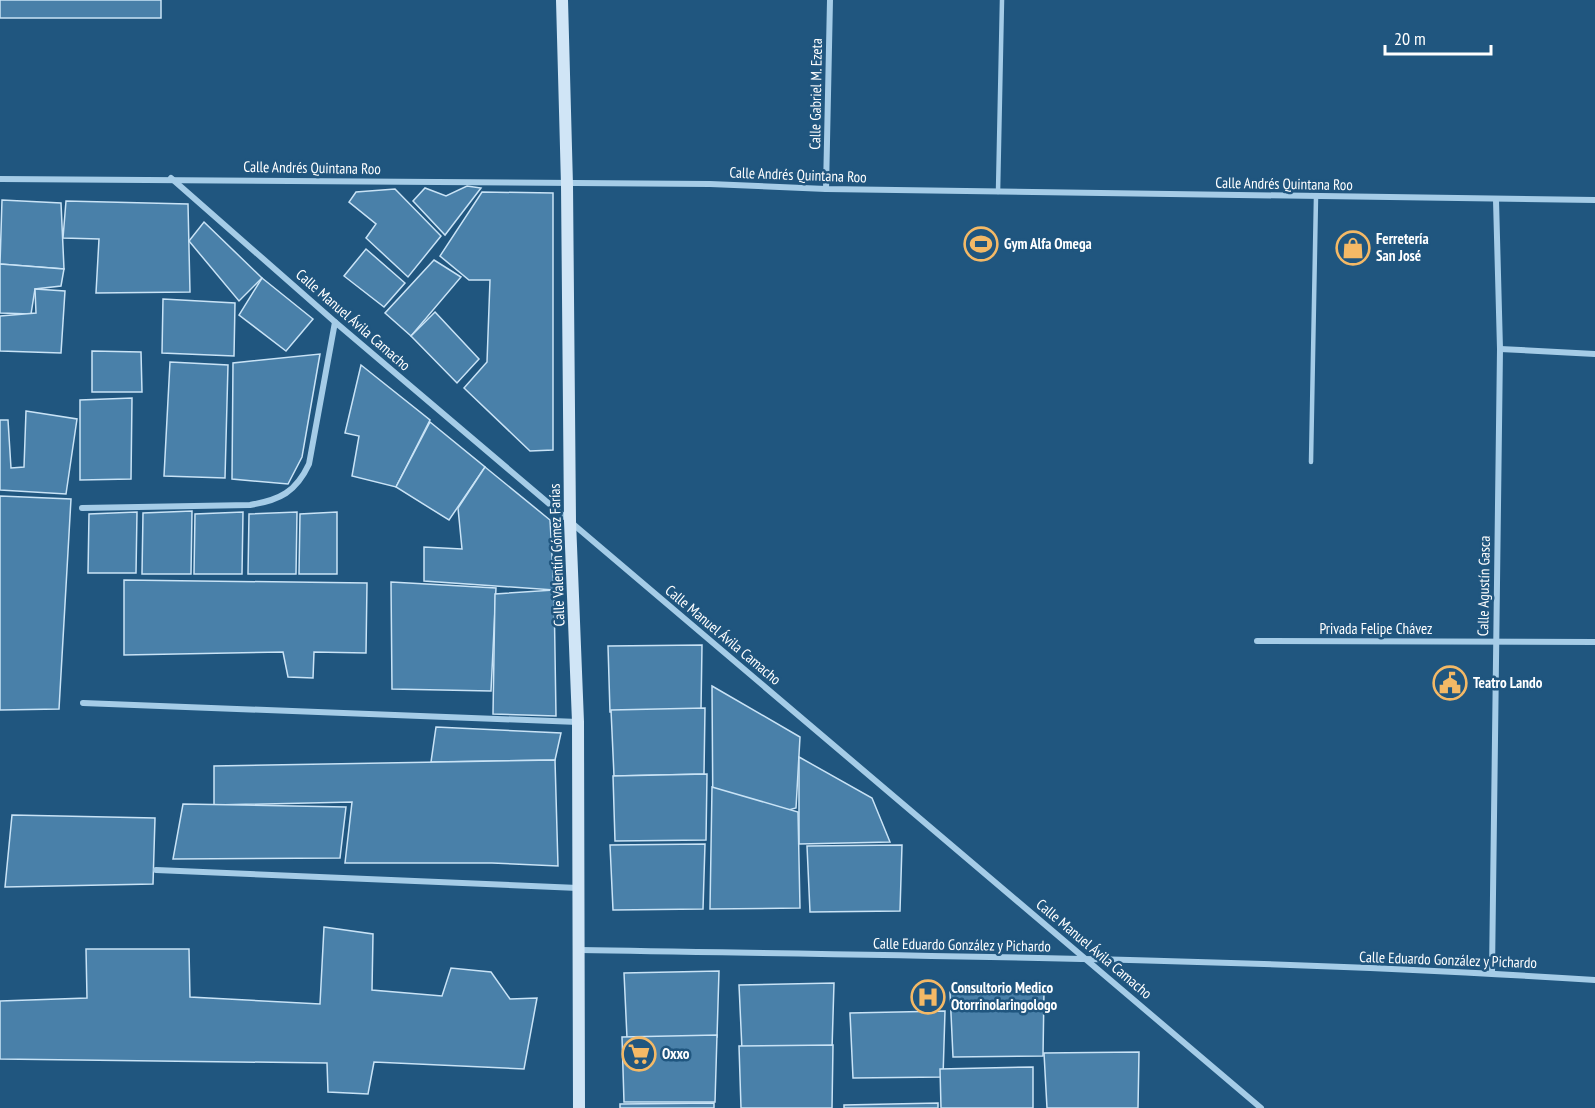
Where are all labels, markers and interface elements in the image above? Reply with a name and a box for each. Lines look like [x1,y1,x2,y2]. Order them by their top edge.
scale bar [1385,18,1492,56]
text: 20 m [1394,27,1426,50]
street label: Calle Gabriel M. Ezeta [805,38,826,150]
street label: Calle Andrés Quintana Roo [243,157,381,178]
street label: Calle Andrés Quintana Roo [729,163,867,186]
street label: Calle Andrés Quintana Roo [1215,173,1353,194]
sports icon: Gym Alfa Omega [963,226,999,262]
place label: Ferretería San José [1376,229,1429,265]
shop icon: Ferretería San José [1335,230,1371,266]
place label: Gym Alfa Omega [1004,234,1092,253]
street label: Calle Manuel Ávila Camacho [292,265,414,374]
street label: Calle Valentín Gómez Farías [545,483,568,627]
street label: Calle Agustín Gasca [1473,536,1494,636]
street label: Calle Manuel Ávila Camacho [662,581,785,689]
street label: Privada Felipe Chávez [1319,619,1433,638]
public building icon: Teatro Lando [1432,665,1468,701]
place label: Teatro Lando [1473,673,1543,692]
street label: Calle Manuel Ávila Camacho [1033,895,1156,1003]
street label: Calle Eduardo González y Pichardo [873,933,1051,956]
street label: Calle Eduardo González y Pichardo [1359,947,1537,972]
place label: Consultorio Medico Otorrinolaringologo [951,978,1058,1014]
hospital icon: Consultorio Medico Otorrinolaringologo [910,979,946,1015]
supermarket icon: Oxxo [621,1036,657,1072]
place label: Oxxo [662,1044,690,1063]

